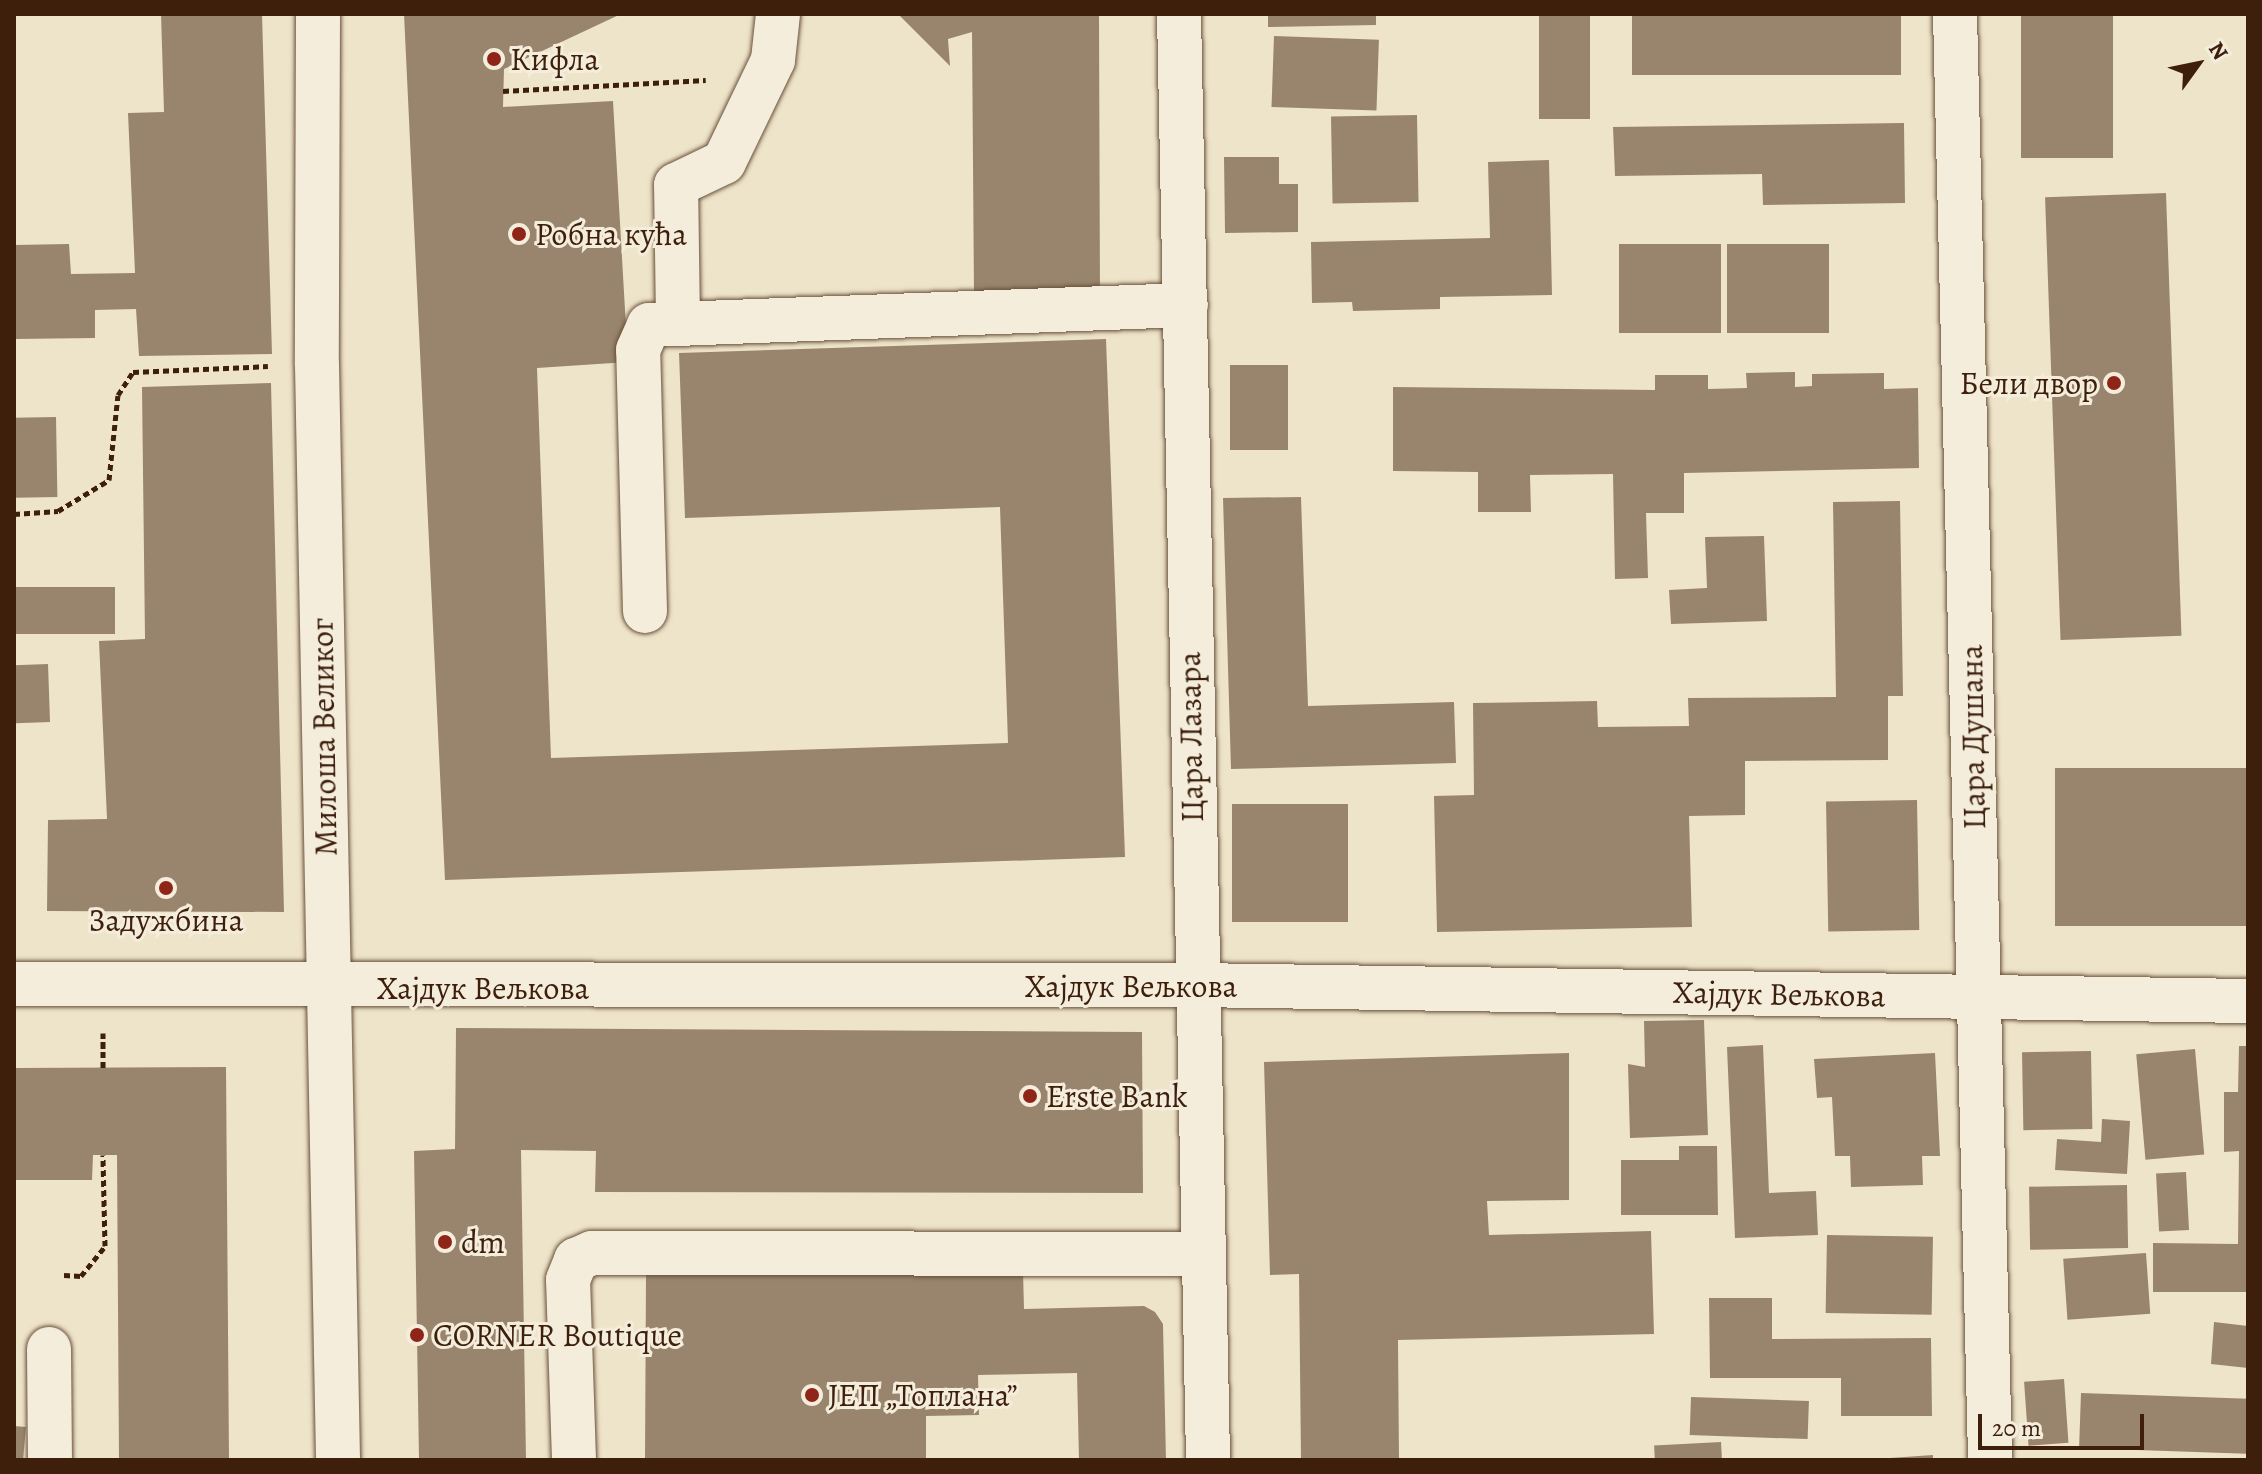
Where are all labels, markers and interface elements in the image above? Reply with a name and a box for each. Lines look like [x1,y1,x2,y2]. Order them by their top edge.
north arrow [2158,24,2238,104]
text: N [2201,36,2235,66]
place label: Кифла [510,40,599,78]
marker: Кифла [485,50,503,68]
place label: Робна кућа [535,215,687,253]
marker: Робна кућа [510,225,528,243]
place label: Бели двор [1959,364,2098,402]
marker: Бели двор [2105,374,2123,392]
street label: Милоша Великог [303,617,345,857]
street label: Цара Душана [1952,644,1994,830]
street label: Цара Лазара [1170,651,1212,823]
marker: Задужбина [157,879,175,897]
place label: Задужбина [89,901,243,939]
street label: Хајдук Вељкова [1025,967,1237,1005]
street label: Хајдук Вељкова [377,969,589,1007]
street label: Хајдук Вељкова [1672,973,1886,1015]
place label: Erste Bank [1046,1077,1188,1115]
marker: Erste Bank [1021,1087,1039,1105]
place label: dm [461,1223,505,1261]
marker: dm [436,1233,454,1251]
place label: CORNER Boutique [433,1316,682,1354]
marker: CORNER Boutique [408,1326,426,1344]
place label: ЈЕП „Топлана” [828,1376,1018,1414]
marker: ЈЕП „Топлана” [803,1386,821,1404]
scale bar [1982,1398,2148,1448]
text: 20 m [1992,1412,2041,1444]

